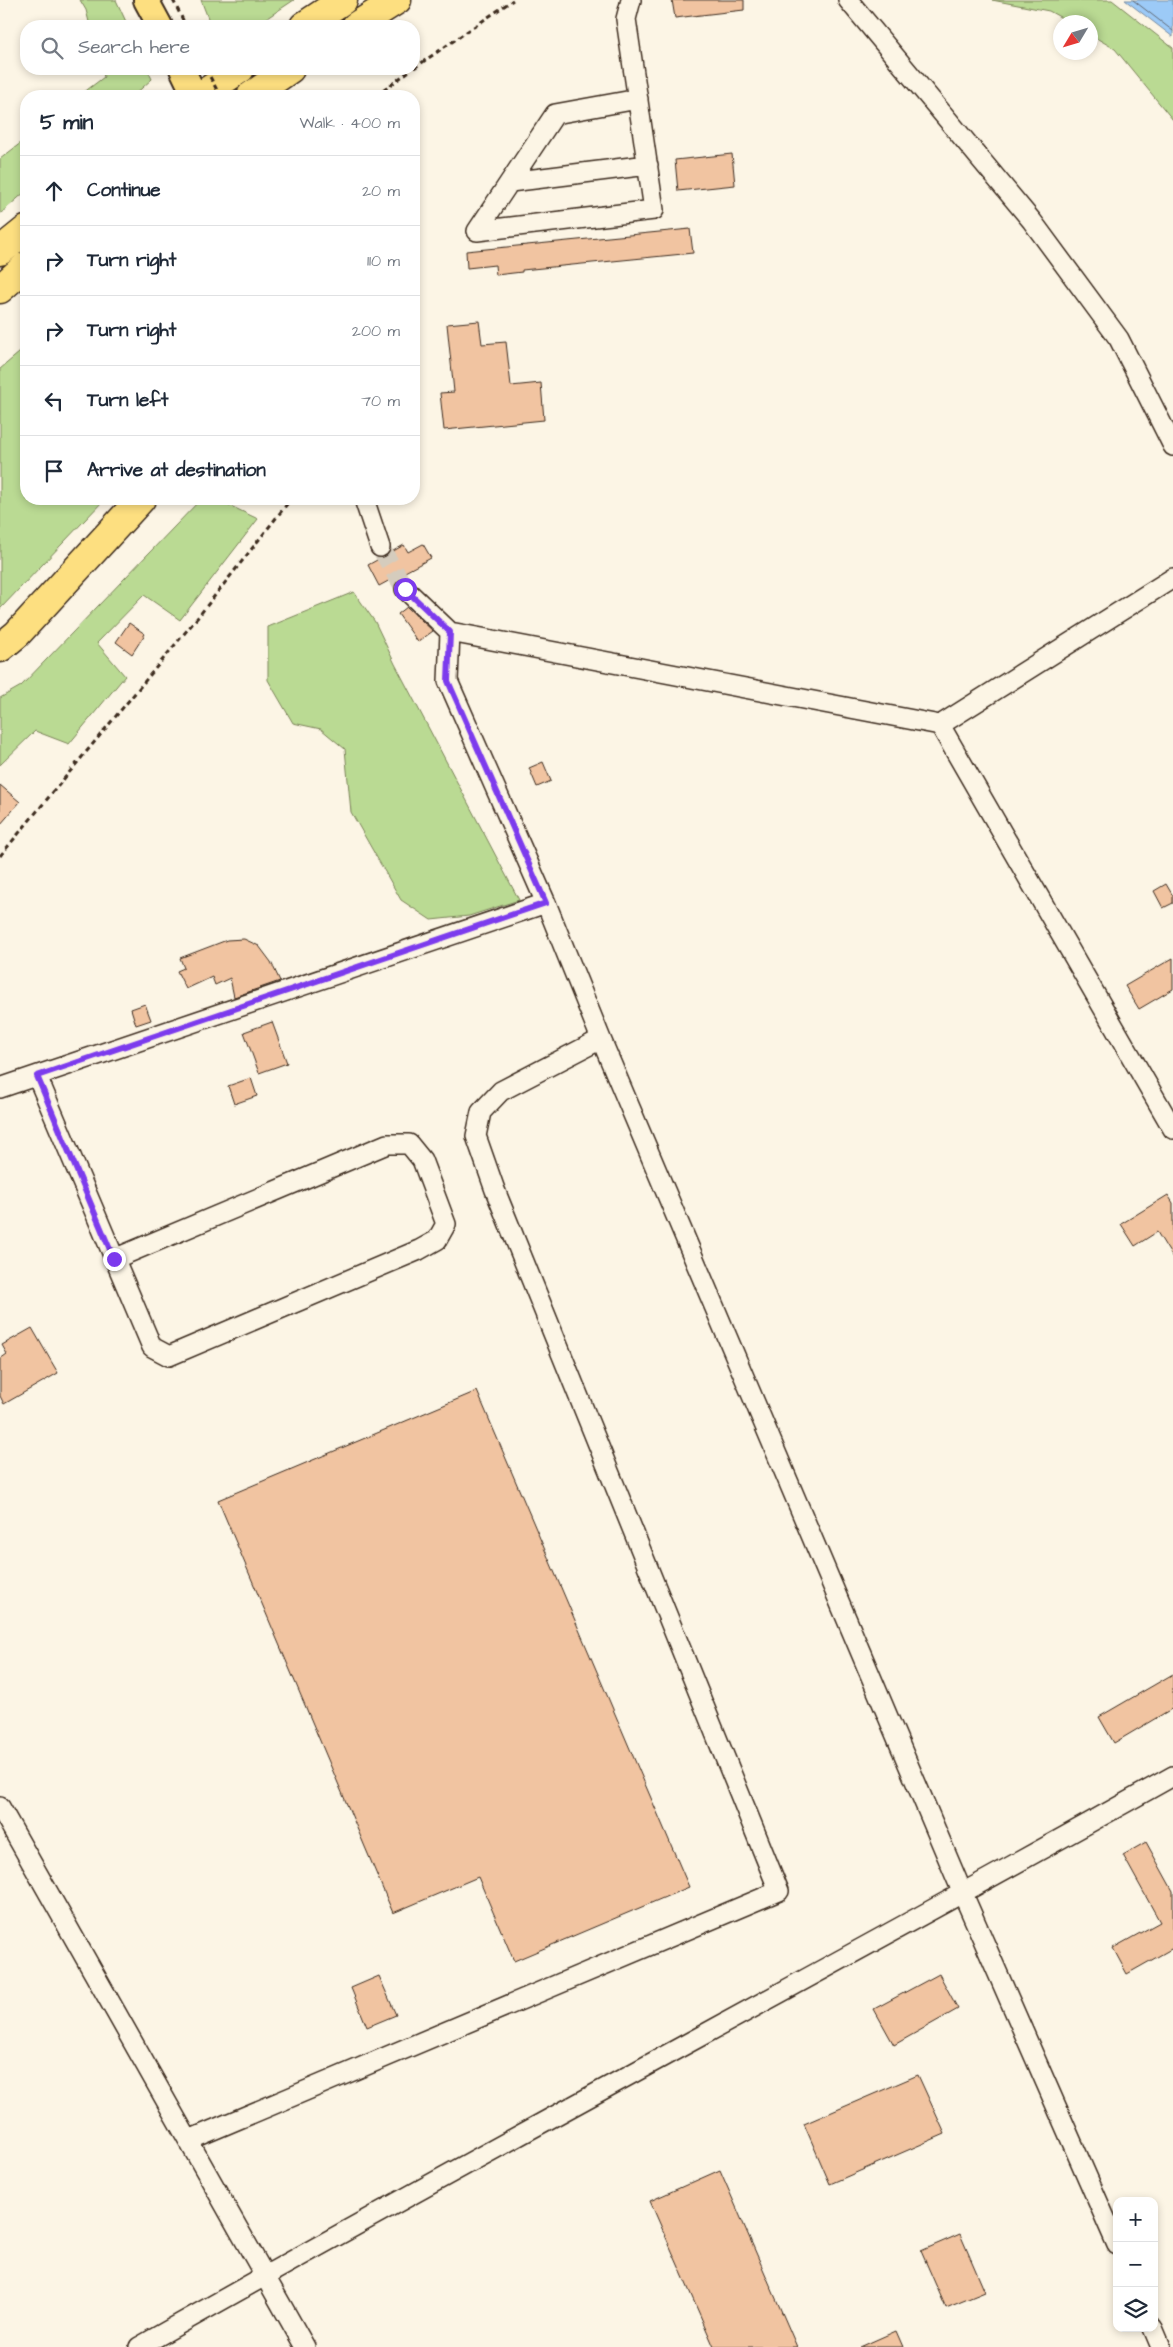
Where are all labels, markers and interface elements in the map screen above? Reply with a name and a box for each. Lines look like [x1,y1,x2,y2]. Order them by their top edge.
north arrow [1053,15,1098,60]
search box [20,20,420,75]
icon: search [38,34,66,62]
text: Search here [78,34,190,61]
text: 5 min [40,108,93,137]
text: Walk · 400 m [299,112,400,134]
icon: ahead [40,177,68,205]
text: Continue [87,177,161,204]
text: 20 m [362,180,400,202]
icon: right [40,247,68,275]
text: Turn right [87,247,176,274]
text: 110 m [367,250,400,272]
icon: right [40,317,68,345]
text: Turn right [87,317,176,344]
text: 200 m [352,320,400,342]
icon: left [40,387,68,415]
text: Turn left [87,387,168,414]
text: 70 m [361,390,400,412]
icon: arrive [40,457,68,485]
text: Arrive at destination [87,457,266,484]
route start [394,578,417,601]
route end [103,1248,126,1271]
map controls [1113,2197,1158,2332]
button: + [1113,2197,1158,2242]
button: − [1113,2242,1158,2287]
button: layers [1113,2287,1158,2332]

